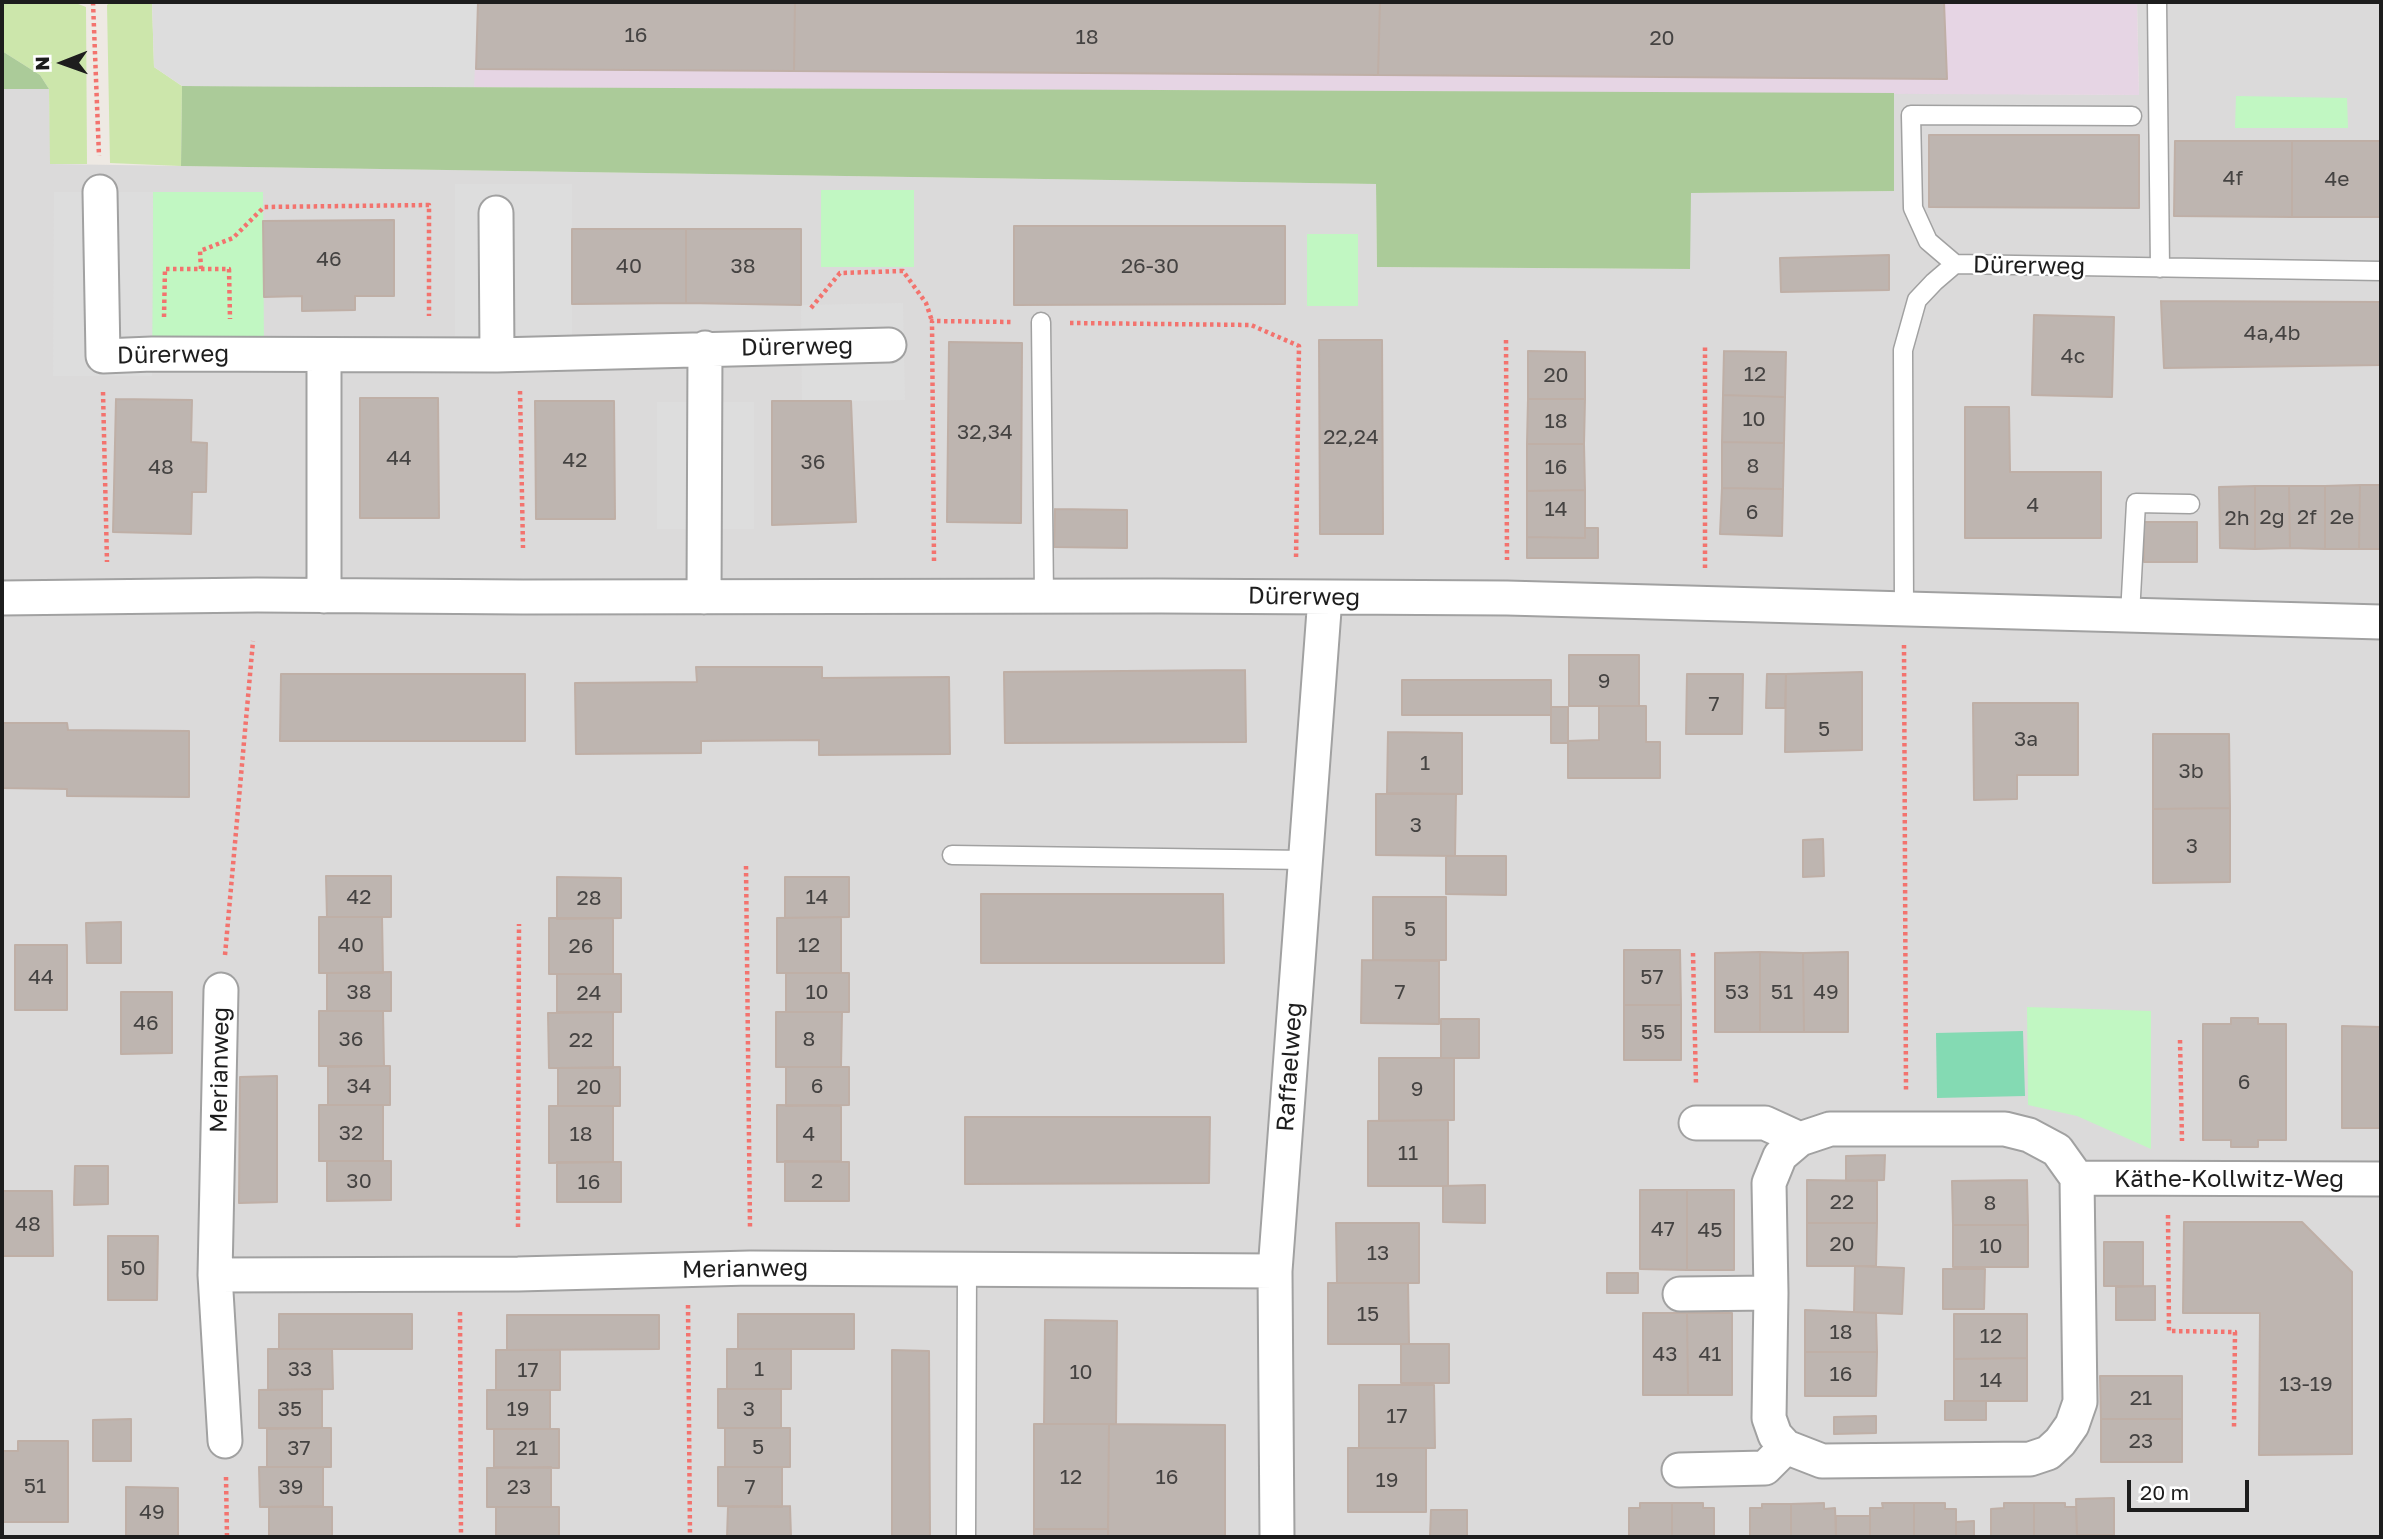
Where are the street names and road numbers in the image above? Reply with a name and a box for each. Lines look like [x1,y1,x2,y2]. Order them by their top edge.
street label: Dürerweg [1973,251,2085,281]
street label: Dürerweg [741,332,853,362]
street label: Dürerweg [117,340,229,370]
street label: Dürerweg [1248,582,1360,612]
street label: Raffaelweg [1271,1001,1309,1133]
street label: Merianweg [204,1007,236,1133]
street label: Käthe-Kollwitz-Weg [2114,1165,2344,1193]
street label: Merianweg [682,1253,808,1285]

